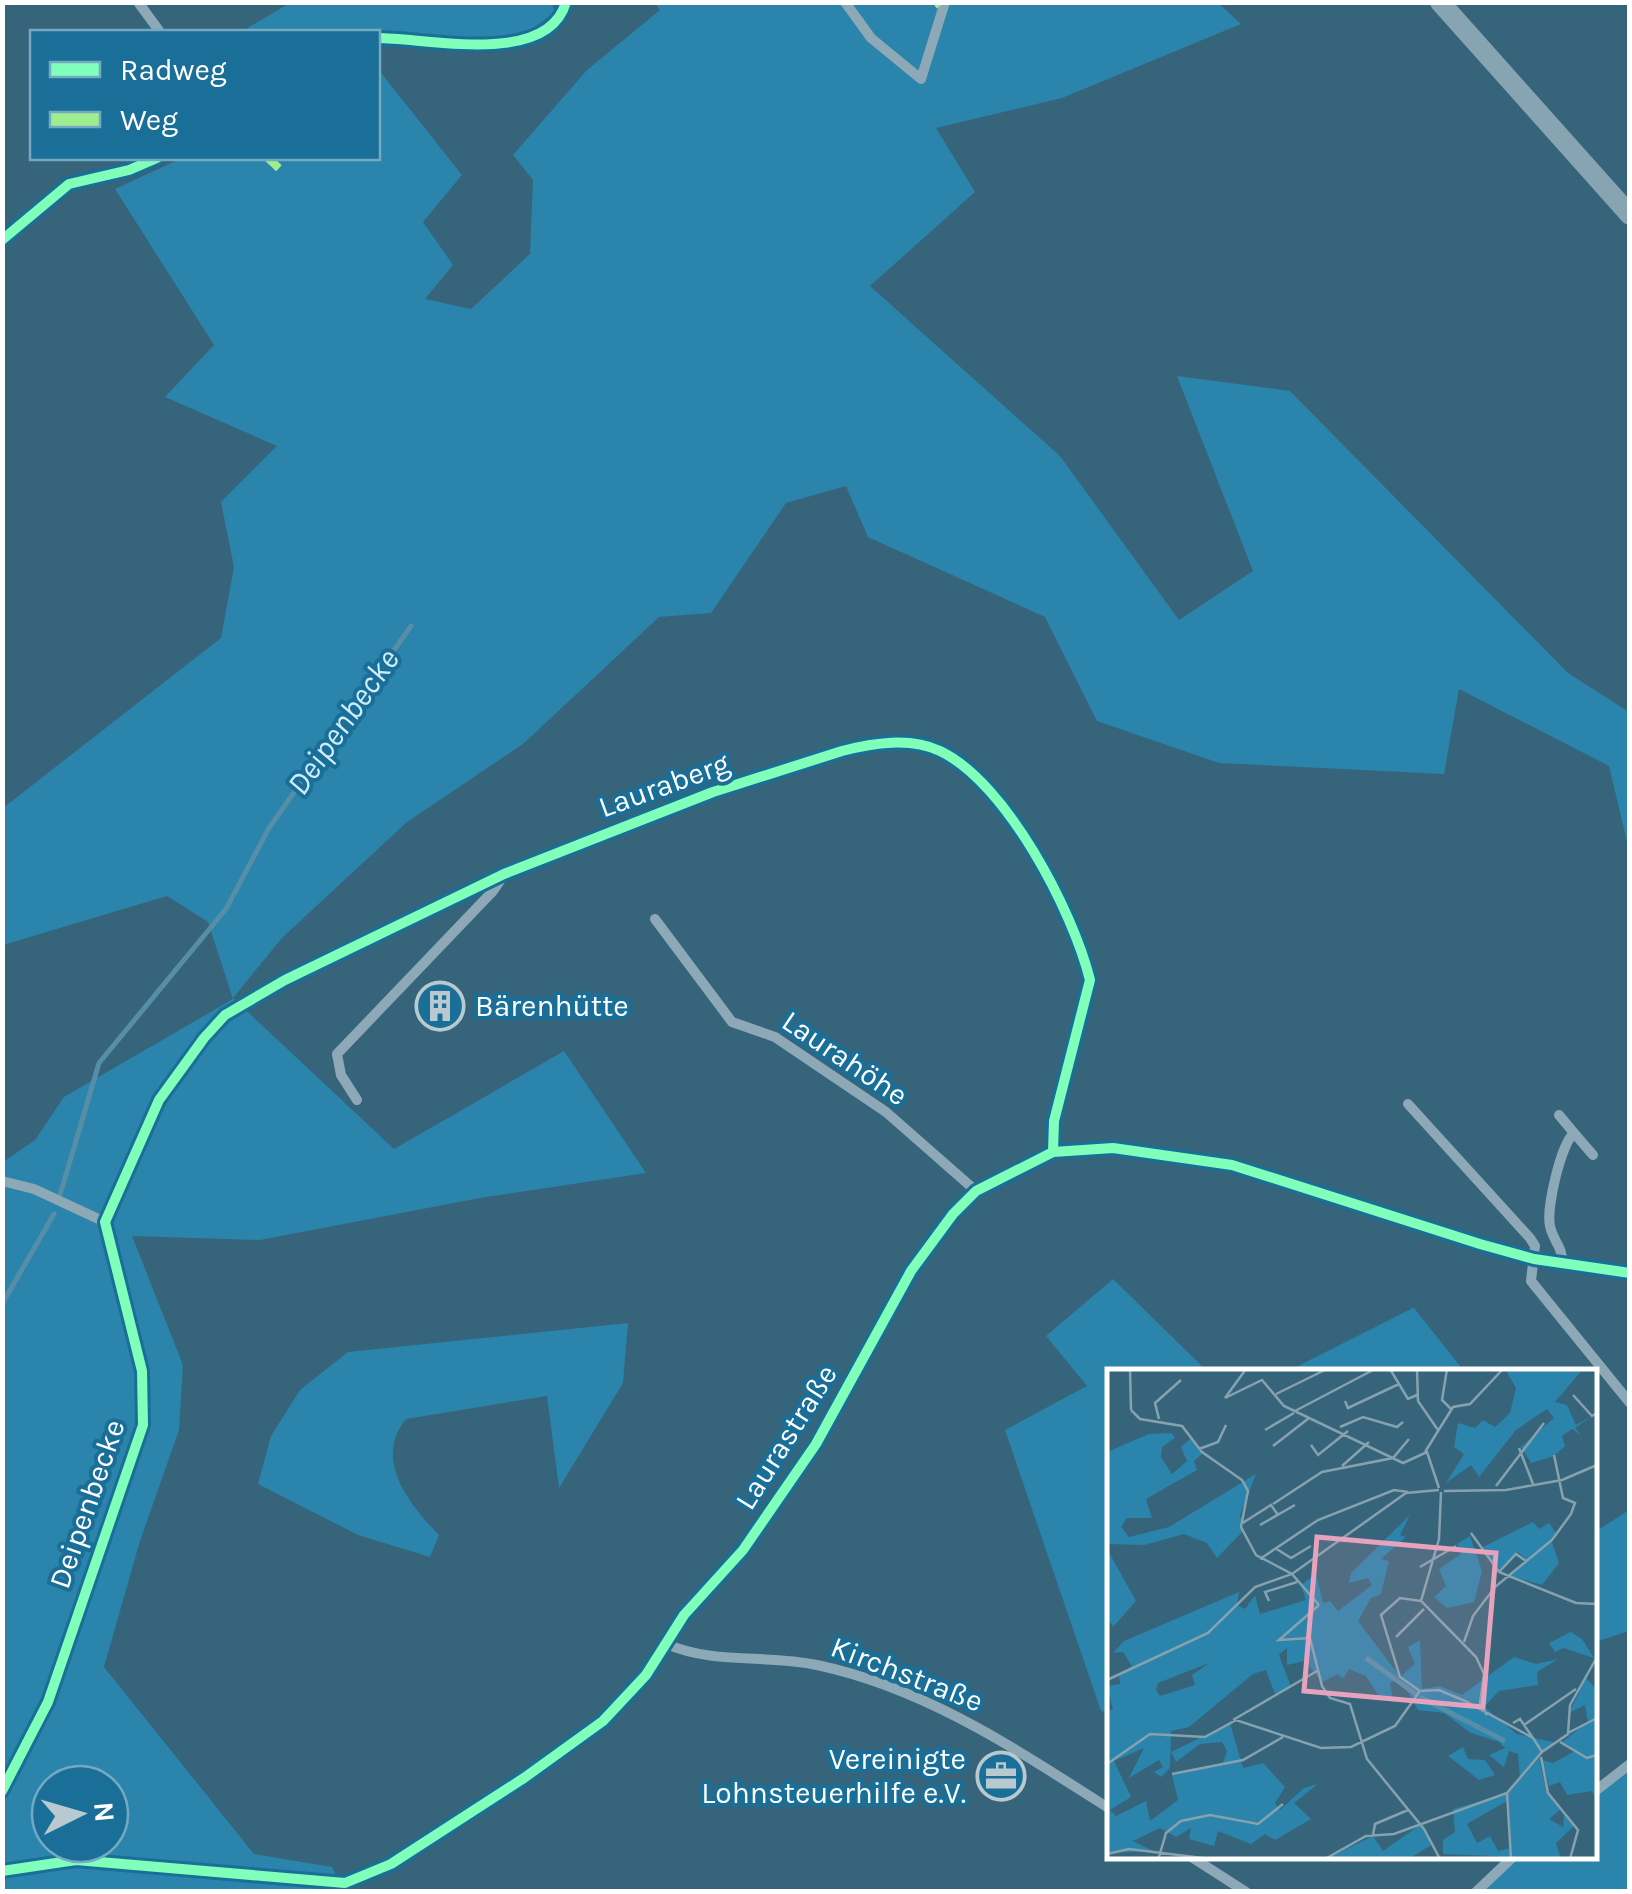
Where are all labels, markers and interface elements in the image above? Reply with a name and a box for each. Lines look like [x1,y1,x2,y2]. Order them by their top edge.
legend [30,30,380,160]
text: Radweg [120,52,227,88]
text: Weg [120,102,178,138]
water label: Deipenbecke [279,642,407,802]
street label: Lauraberg [594,745,734,825]
building icon: Bärenhütte [414,980,466,1032]
place label: Bärenhütte [475,988,629,1024]
street label: Laurahöhe [775,1003,915,1113]
street label: Laurastraße [727,1358,845,1516]
inset map [1107,1369,1597,1859]
street label: Deipenbecke [41,1415,133,1593]
street label: Kirchstraße [826,1629,988,1719]
place label: Vereinigte Lohnsteuerhilfe e.V. [701,1741,966,1811]
office icon: Vereinigte Lohnsteuerhilfe e.V. [975,1750,1027,1802]
north arrow [30,1764,130,1864]
text: N [87,1800,122,1823]

